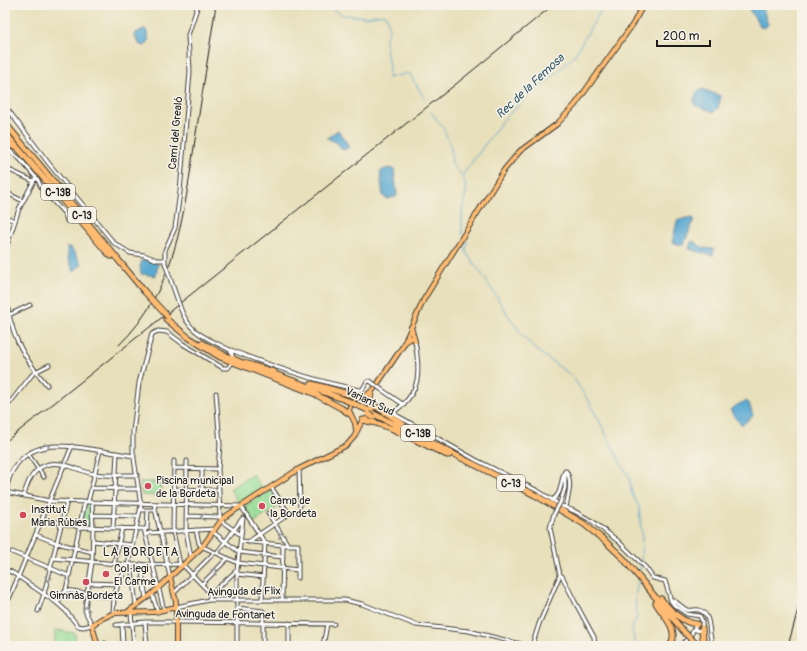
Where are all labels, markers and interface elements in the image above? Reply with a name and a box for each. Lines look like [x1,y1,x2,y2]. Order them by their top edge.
scale bar [657,22,710,48]
text: 200 m [663,29,700,44]
water label: Rec de la Femosa [493,50,569,122]
street label: Camí del Grealó [166,96,185,170]
road number: C-13B [41,184,75,200]
road number: C-13 [68,207,96,223]
street label: Variant Sud [343,384,396,418]
road number: C-13B [401,425,435,441]
one-way arrow [44,443,50,452]
place label: Piscina municipal de la Bordeta [156,474,234,500]
road number: C-13 [497,475,525,491]
marker: Piscina municipal de la Bordeta [143,481,153,491]
place label: Camp de la Bordeta [270,494,316,520]
marker: Camp de la Bordeta [257,501,267,511]
place label: Institut Maria Rúbies [31,503,87,529]
marker: Institut Maria Rúbies [18,510,28,520]
one-way arrow [200,512,206,521]
one-way arrow [279,532,286,539]
district label: LA BORDETA [103,545,179,560]
place label: Col·legi El Carme [114,562,156,588]
one-way arrow [210,568,218,576]
marker: Col·legi El Carme [101,569,111,579]
one-way arrow [44,576,52,583]
marker: Gimnàs Bordeta [81,577,91,587]
street label: Avinguda de Flix [207,584,281,599]
place label: Gimnàs Bordeta [49,589,123,602]
one-way arrow [82,606,91,613]
street label: Avinguda de Fontanet [175,607,276,622]

